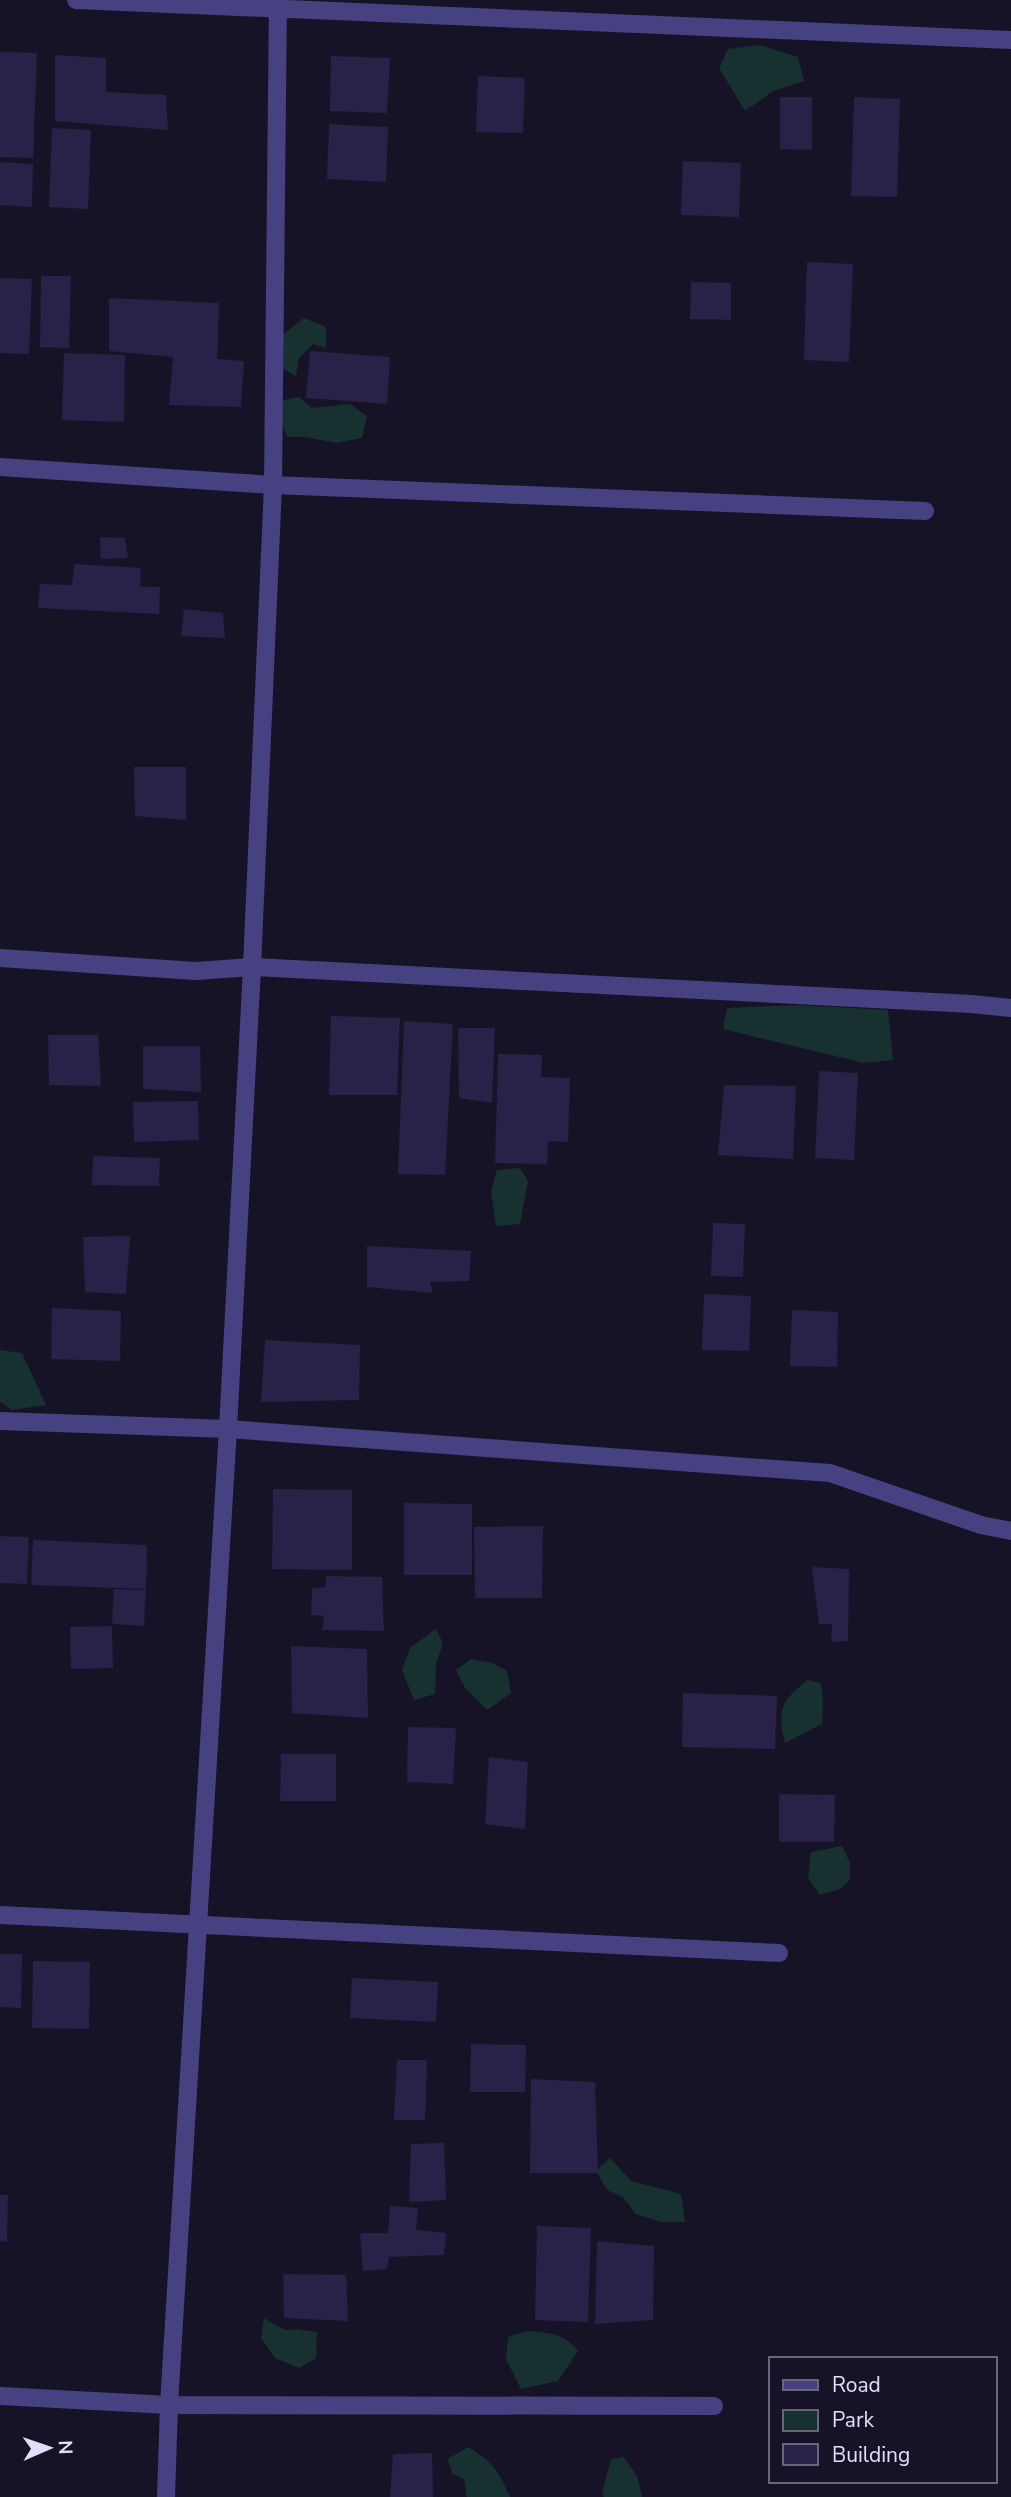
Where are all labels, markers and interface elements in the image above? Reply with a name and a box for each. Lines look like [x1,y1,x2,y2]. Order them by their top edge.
legend [769,2357,997,2483]
text: Road [832,2371,881,2399]
text: Park [832,2406,874,2434]
north arrow [14,2413,84,2483]
text: N [52,2440,78,2455]
text: Building [832,2441,910,2469]

